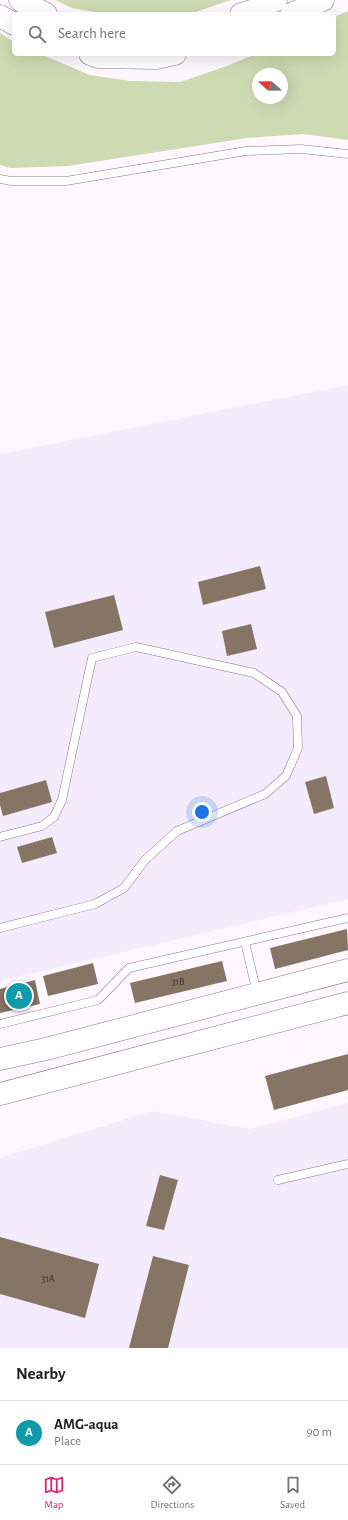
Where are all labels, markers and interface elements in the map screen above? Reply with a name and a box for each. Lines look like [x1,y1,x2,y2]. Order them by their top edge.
search box [12,12,336,56]
icon: search [26,23,48,45]
text: Search here [58,26,126,41]
north arrow [252,68,288,104]
your location [192,802,212,822]
house number: 31В [171,977,185,987]
pin: A [6,981,32,1011]
house number: 31А [41,1274,55,1284]
text: Nearby [16,1365,66,1382]
text: AMG-aqua [54,1417,119,1432]
text: A [25,1426,33,1439]
text: 90 m [306,1426,332,1439]
text: Place [54,1435,81,1448]
tab: Map [43,1474,65,1511]
tab: Directions [150,1474,194,1511]
tab: Saved [280,1474,305,1511]

